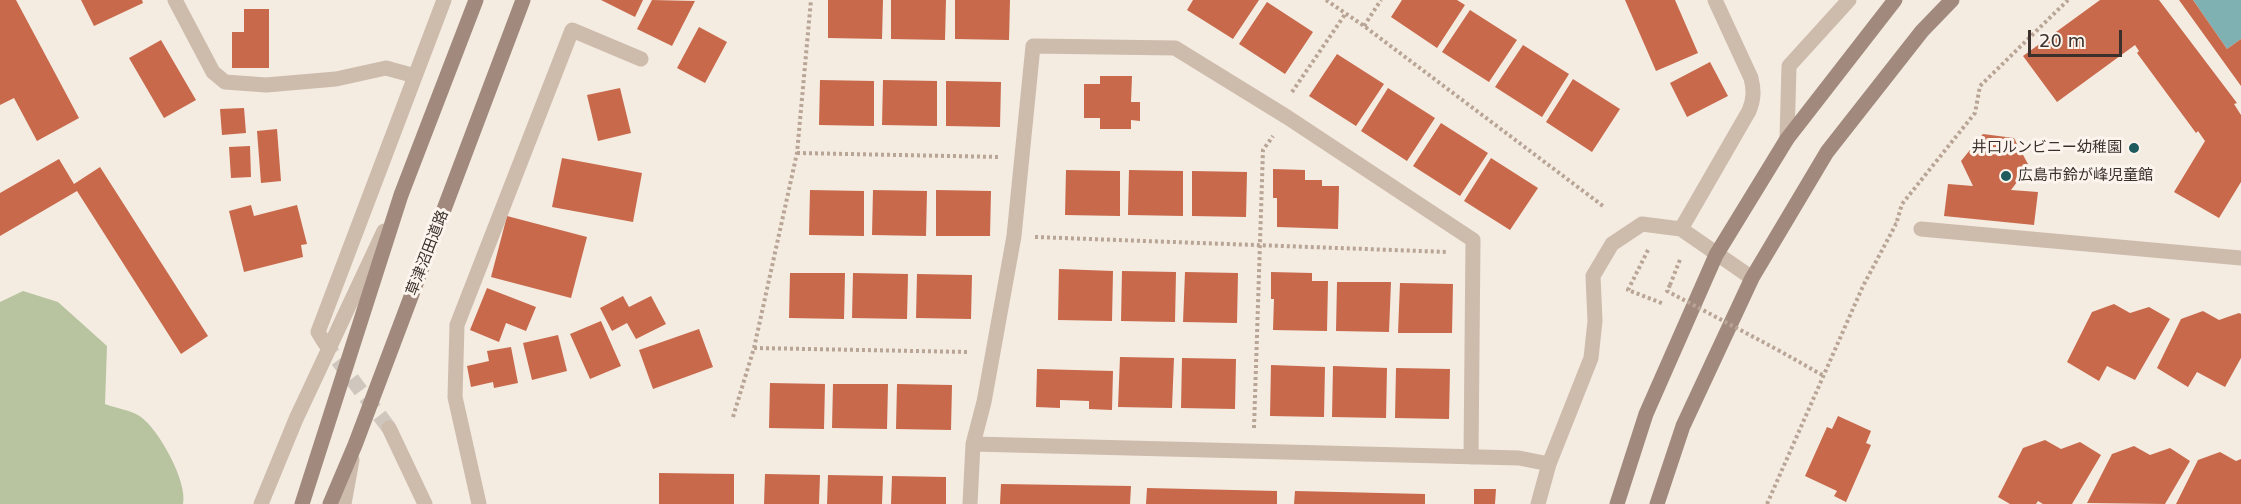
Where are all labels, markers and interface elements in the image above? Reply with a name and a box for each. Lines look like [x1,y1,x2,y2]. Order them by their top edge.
scale bar [2031,18,2126,56]
text: 20 m [2039,30,2085,51]
place label: 井口ルンビニー幼稚園 [1972,139,2122,157]
marker: 井口ルンビニー幼稚園 [2127,141,2141,155]
place label: 広島市鈴が峰児童館 [2018,167,2153,185]
marker: 広島市鈴が峰児童館 [1999,169,2013,183]
street label: 草津沼田道路 [403,208,453,298]

